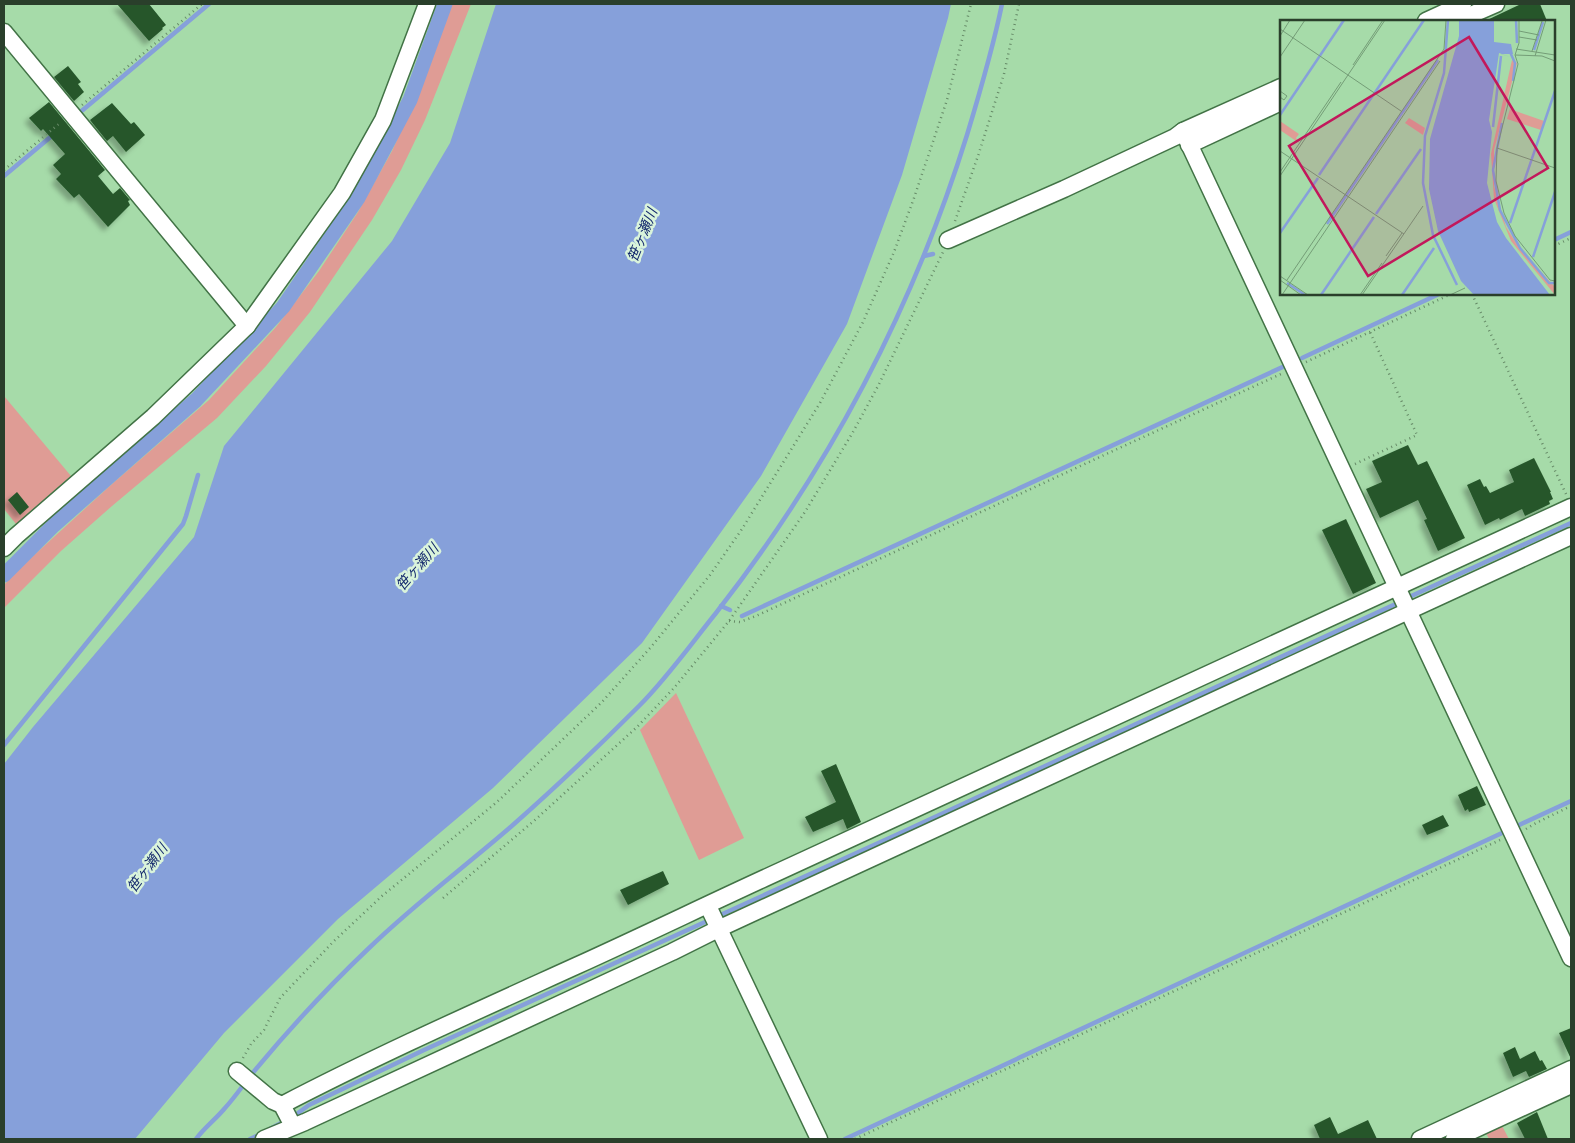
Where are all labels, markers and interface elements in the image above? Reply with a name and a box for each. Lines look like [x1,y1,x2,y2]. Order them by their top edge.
inset map [1280,20,1555,295]
water label: 笹ヶ瀬川 [623,204,662,264]
water label: 笹ヶ瀬川 [392,538,443,594]
water label: 笹ヶ瀬川 [123,839,172,896]

